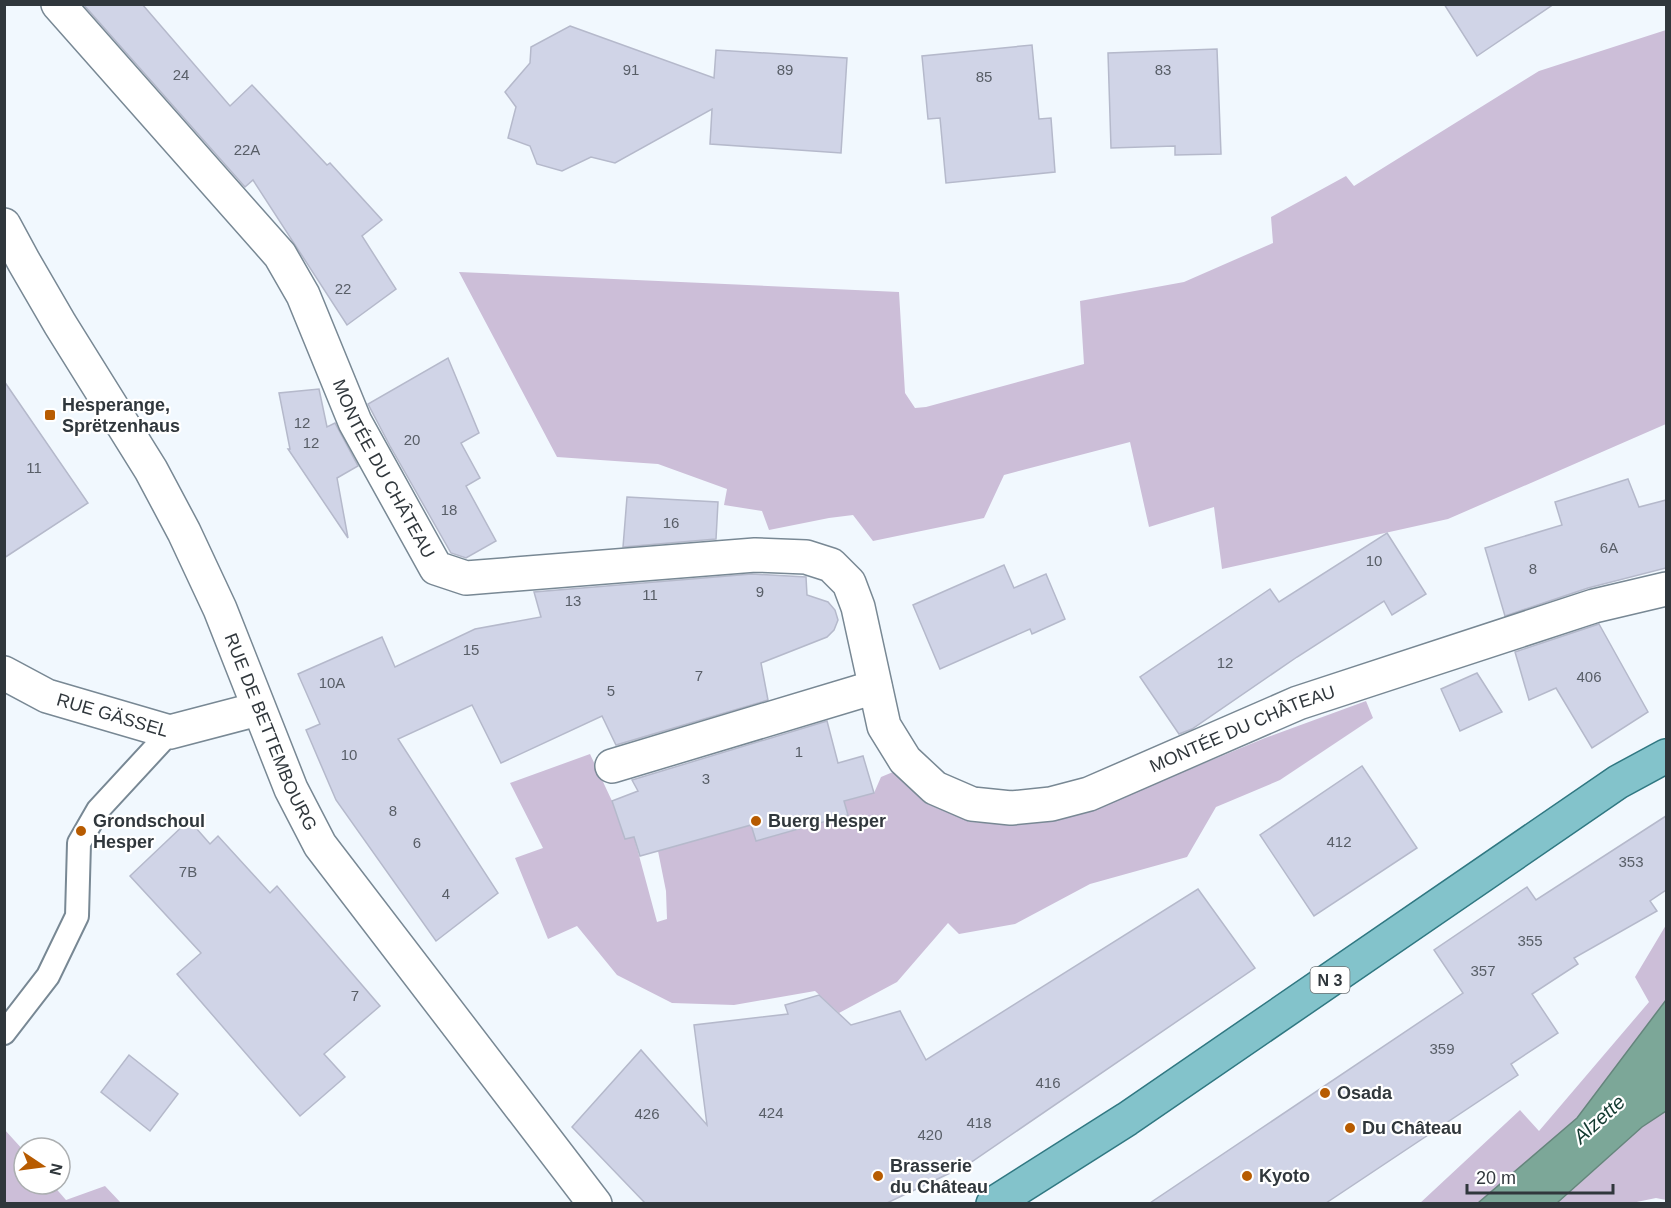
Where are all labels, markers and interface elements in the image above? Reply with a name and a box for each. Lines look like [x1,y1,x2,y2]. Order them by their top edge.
house number: 91 [623,61,639,78]
house number: 89 [777,61,793,78]
house number: 83 [1155,61,1171,78]
house number: 24 [173,66,189,83]
house number: 85 [976,68,992,85]
house number: 22A [234,141,260,158]
house number: 22 [335,280,351,297]
street label: MONTÉE DU CHÂTEAU [329,377,439,562]
place label: Hesperange, Sprëtzenhaus [62,395,180,436]
marker: Hesperange, Sprëtzenhaus [43,408,57,422]
house number: 12 [294,414,310,431]
house number: 20 [404,431,420,448]
house number: 12 [303,434,319,451]
house number: 11 [26,459,42,476]
house number: 18 [441,501,457,518]
house number: 16 [663,514,679,531]
house number: 6A [1600,539,1618,556]
house number: 10 [1366,552,1382,569]
house number: 8 [1529,560,1537,577]
house number: 9 [756,583,764,600]
house number: 11 [642,586,658,603]
house number: 13 [565,592,581,609]
street label: RUE DE BETTEMBOURG [221,630,321,834]
house number: 15 [463,641,479,658]
house number: 12 [1217,654,1233,671]
house number: 7 [695,667,703,684]
house number: 406 [1576,668,1602,685]
house number: 10A [319,674,345,691]
house number: 5 [607,682,615,699]
street label: MONTÉE DU CHÂTEAU [1147,682,1338,776]
street label: RUE GÄSSEL [54,689,171,741]
house number: 1 [795,743,803,760]
house number: 10 [341,746,357,763]
house number: 3 [702,770,710,787]
house number: 8 [389,802,397,819]
place label: Grondschoul Hesper [93,811,205,852]
place label: Buerg Hesper [768,811,886,831]
marker: Buerg Hesper [749,814,763,828]
marker: Grondschoul Hesper [74,824,88,838]
house number: 412 [1326,833,1352,850]
house number: 6 [413,834,421,851]
house number: 353 [1618,853,1644,870]
house number: 7B [179,863,197,880]
house number: 4 [442,885,450,902]
house number: 355 [1517,932,1543,949]
house number: 357 [1470,962,1496,979]
road number: N 3 [1310,967,1350,993]
house number: 7 [351,987,359,1004]
house number: 359 [1429,1040,1455,1057]
house number: 416 [1035,1074,1061,1091]
place label: Osada [1337,1083,1393,1103]
marker: Osada [1318,1086,1332,1100]
water label: Alzette [1568,1090,1629,1148]
house number: 424 [758,1104,784,1121]
house number: 426 [634,1105,660,1122]
house number: 418 [966,1114,992,1131]
place label: Du Château [1362,1118,1462,1138]
marker: Du Château [1343,1121,1357,1135]
house number: 420 [917,1126,943,1143]
north arrow [12,1136,72,1196]
place label: Brasserie du Château [890,1156,988,1197]
scale bar [1467,1157,1612,1195]
text: N [47,1162,66,1177]
place label: Kyoto [1259,1166,1310,1186]
text: 20 m [1476,1168,1516,1188]
marker: Brasserie du Château [871,1169,885,1183]
marker: Kyoto [1240,1169,1254,1183]

